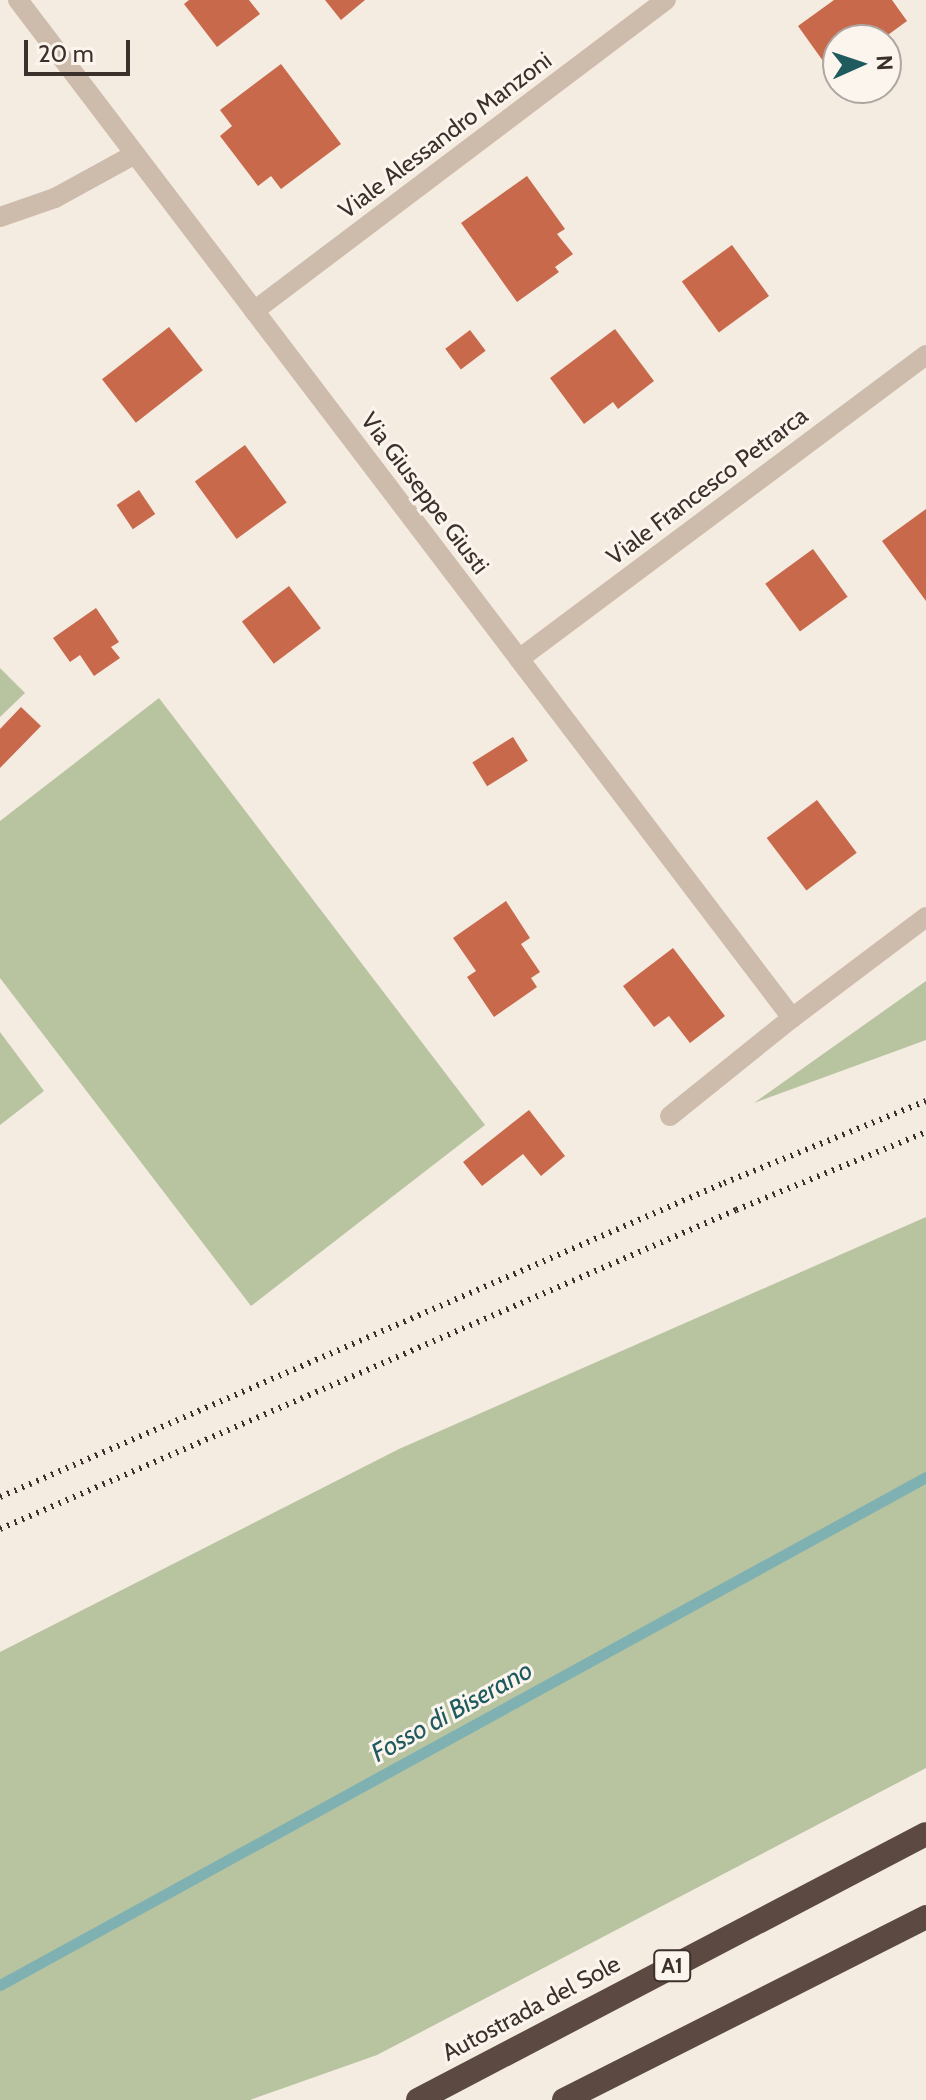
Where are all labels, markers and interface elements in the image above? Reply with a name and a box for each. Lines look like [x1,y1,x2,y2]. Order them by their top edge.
scale bar [28,24,134,74]
north arrow [822,24,902,104]
text: 20 m [38,39,94,68]
street label: Viale Alessandro Manzoni [333,46,557,224]
text: N [871,54,898,71]
street label: Viale Francesco Petrarca [601,401,813,571]
street label: Via Giuseppe Giusti [355,407,495,579]
water label: Fosso di Biserano [366,1655,538,1769]
road number: A1 [652,1948,692,1984]
street label: Autostrada del Sole [437,1949,625,2067]

